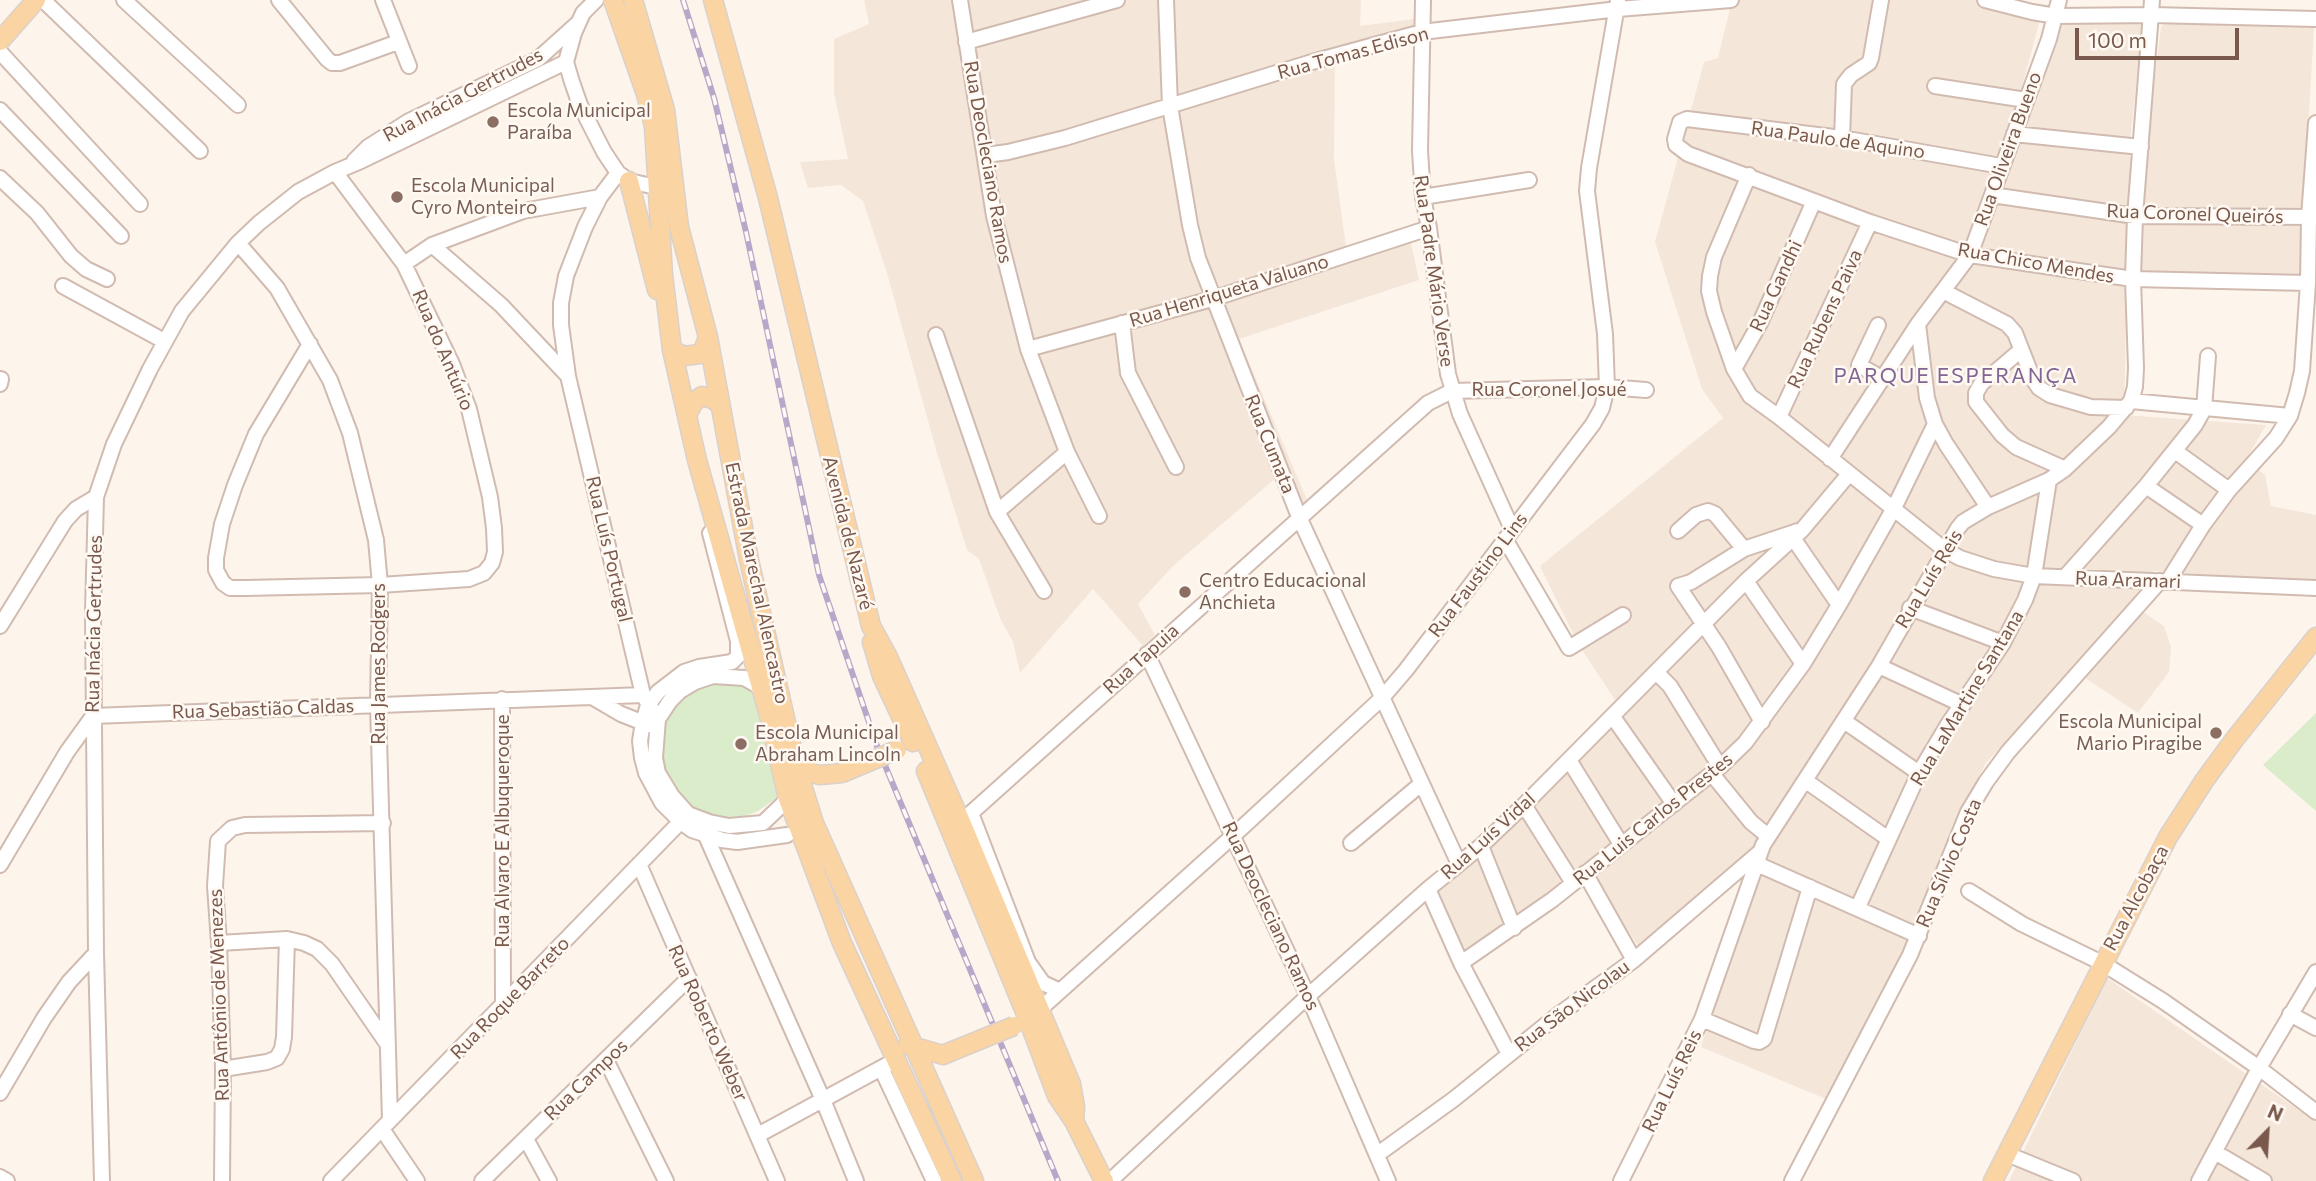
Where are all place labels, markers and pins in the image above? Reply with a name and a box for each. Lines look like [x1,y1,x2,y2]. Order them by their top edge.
place label: Escola Municipal Paraíba [507,100,651,144]
marker: Escola Municipal Paraíba [485,114,501,130]
place label: Escola Municipal Cyro Monteiro [411,175,555,219]
marker: Escola Municipal Cyro Monteiro [389,189,405,205]
place label: Centro Educacional Anchieta [1199,570,1366,614]
marker: Centro Educacional Anchieta [1177,584,1193,600]
place label: Escola Municipal Mario Piragibe [2058,711,2202,755]
place label: Escola Municipal Abraham Lincoln [755,722,901,766]
marker: Escola Municipal Mario Piragibe [2208,725,2224,741]
marker: Escola Municipal Abraham Lincoln [733,736,749,752]

